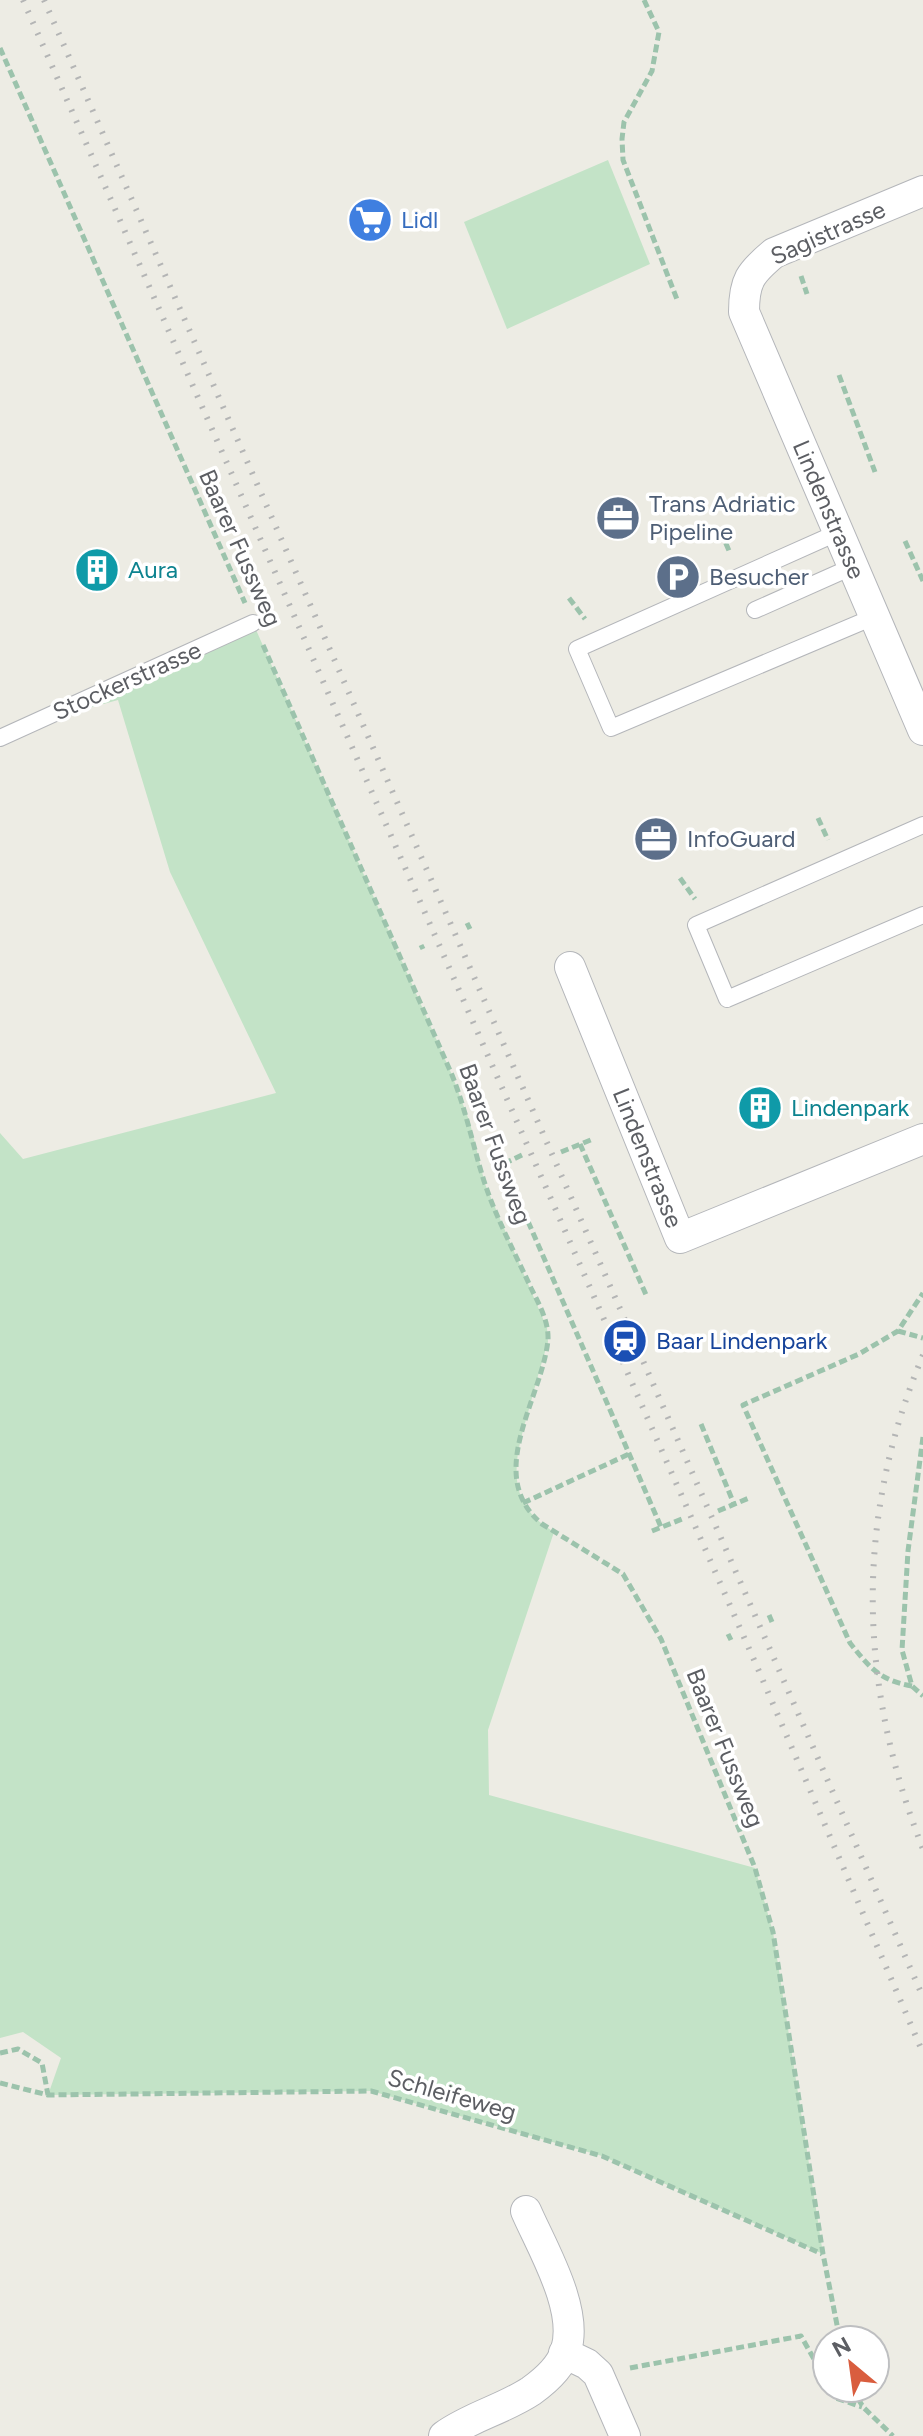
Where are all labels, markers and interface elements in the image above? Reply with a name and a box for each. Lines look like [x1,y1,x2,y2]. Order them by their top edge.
street label: Sagistrasse [766,194,890,271]
supermarket icon: Lidl [346,196,394,244]
place label: Lidl [401,205,438,234]
street label: Lindenstrasse [787,436,872,583]
street label: Baarer Fussweg [193,465,288,631]
place label: Trans Adriatic Pipeline [649,489,796,546]
office icon: Trans Adriatic Pipeline [594,494,642,542]
building icon: Aura [73,546,121,594]
parking icon: Besucher [654,553,702,601]
place label: Aura [128,555,178,584]
place label: Besucher [709,562,809,591]
street label: Stockerstrasse [48,635,205,726]
office icon: InfoGuard [632,815,680,863]
place label: InfoGuard [687,824,796,853]
street label: Baarer Fussweg [453,1060,538,1228]
street label: Lindenstrasse [607,1084,689,1232]
building icon: Lindenpark [736,1084,784,1132]
place label: Lindenpark [791,1093,910,1122]
station icon: Baar Lindenpark [601,1317,649,1365]
place label: Baar Lindenpark [656,1326,828,1355]
street label: Baarer Fussweg [680,1664,771,1831]
street label: Schleifeweg [385,2062,520,2127]
north arrow [811,2324,891,2404]
text: N [828,2331,856,2363]

